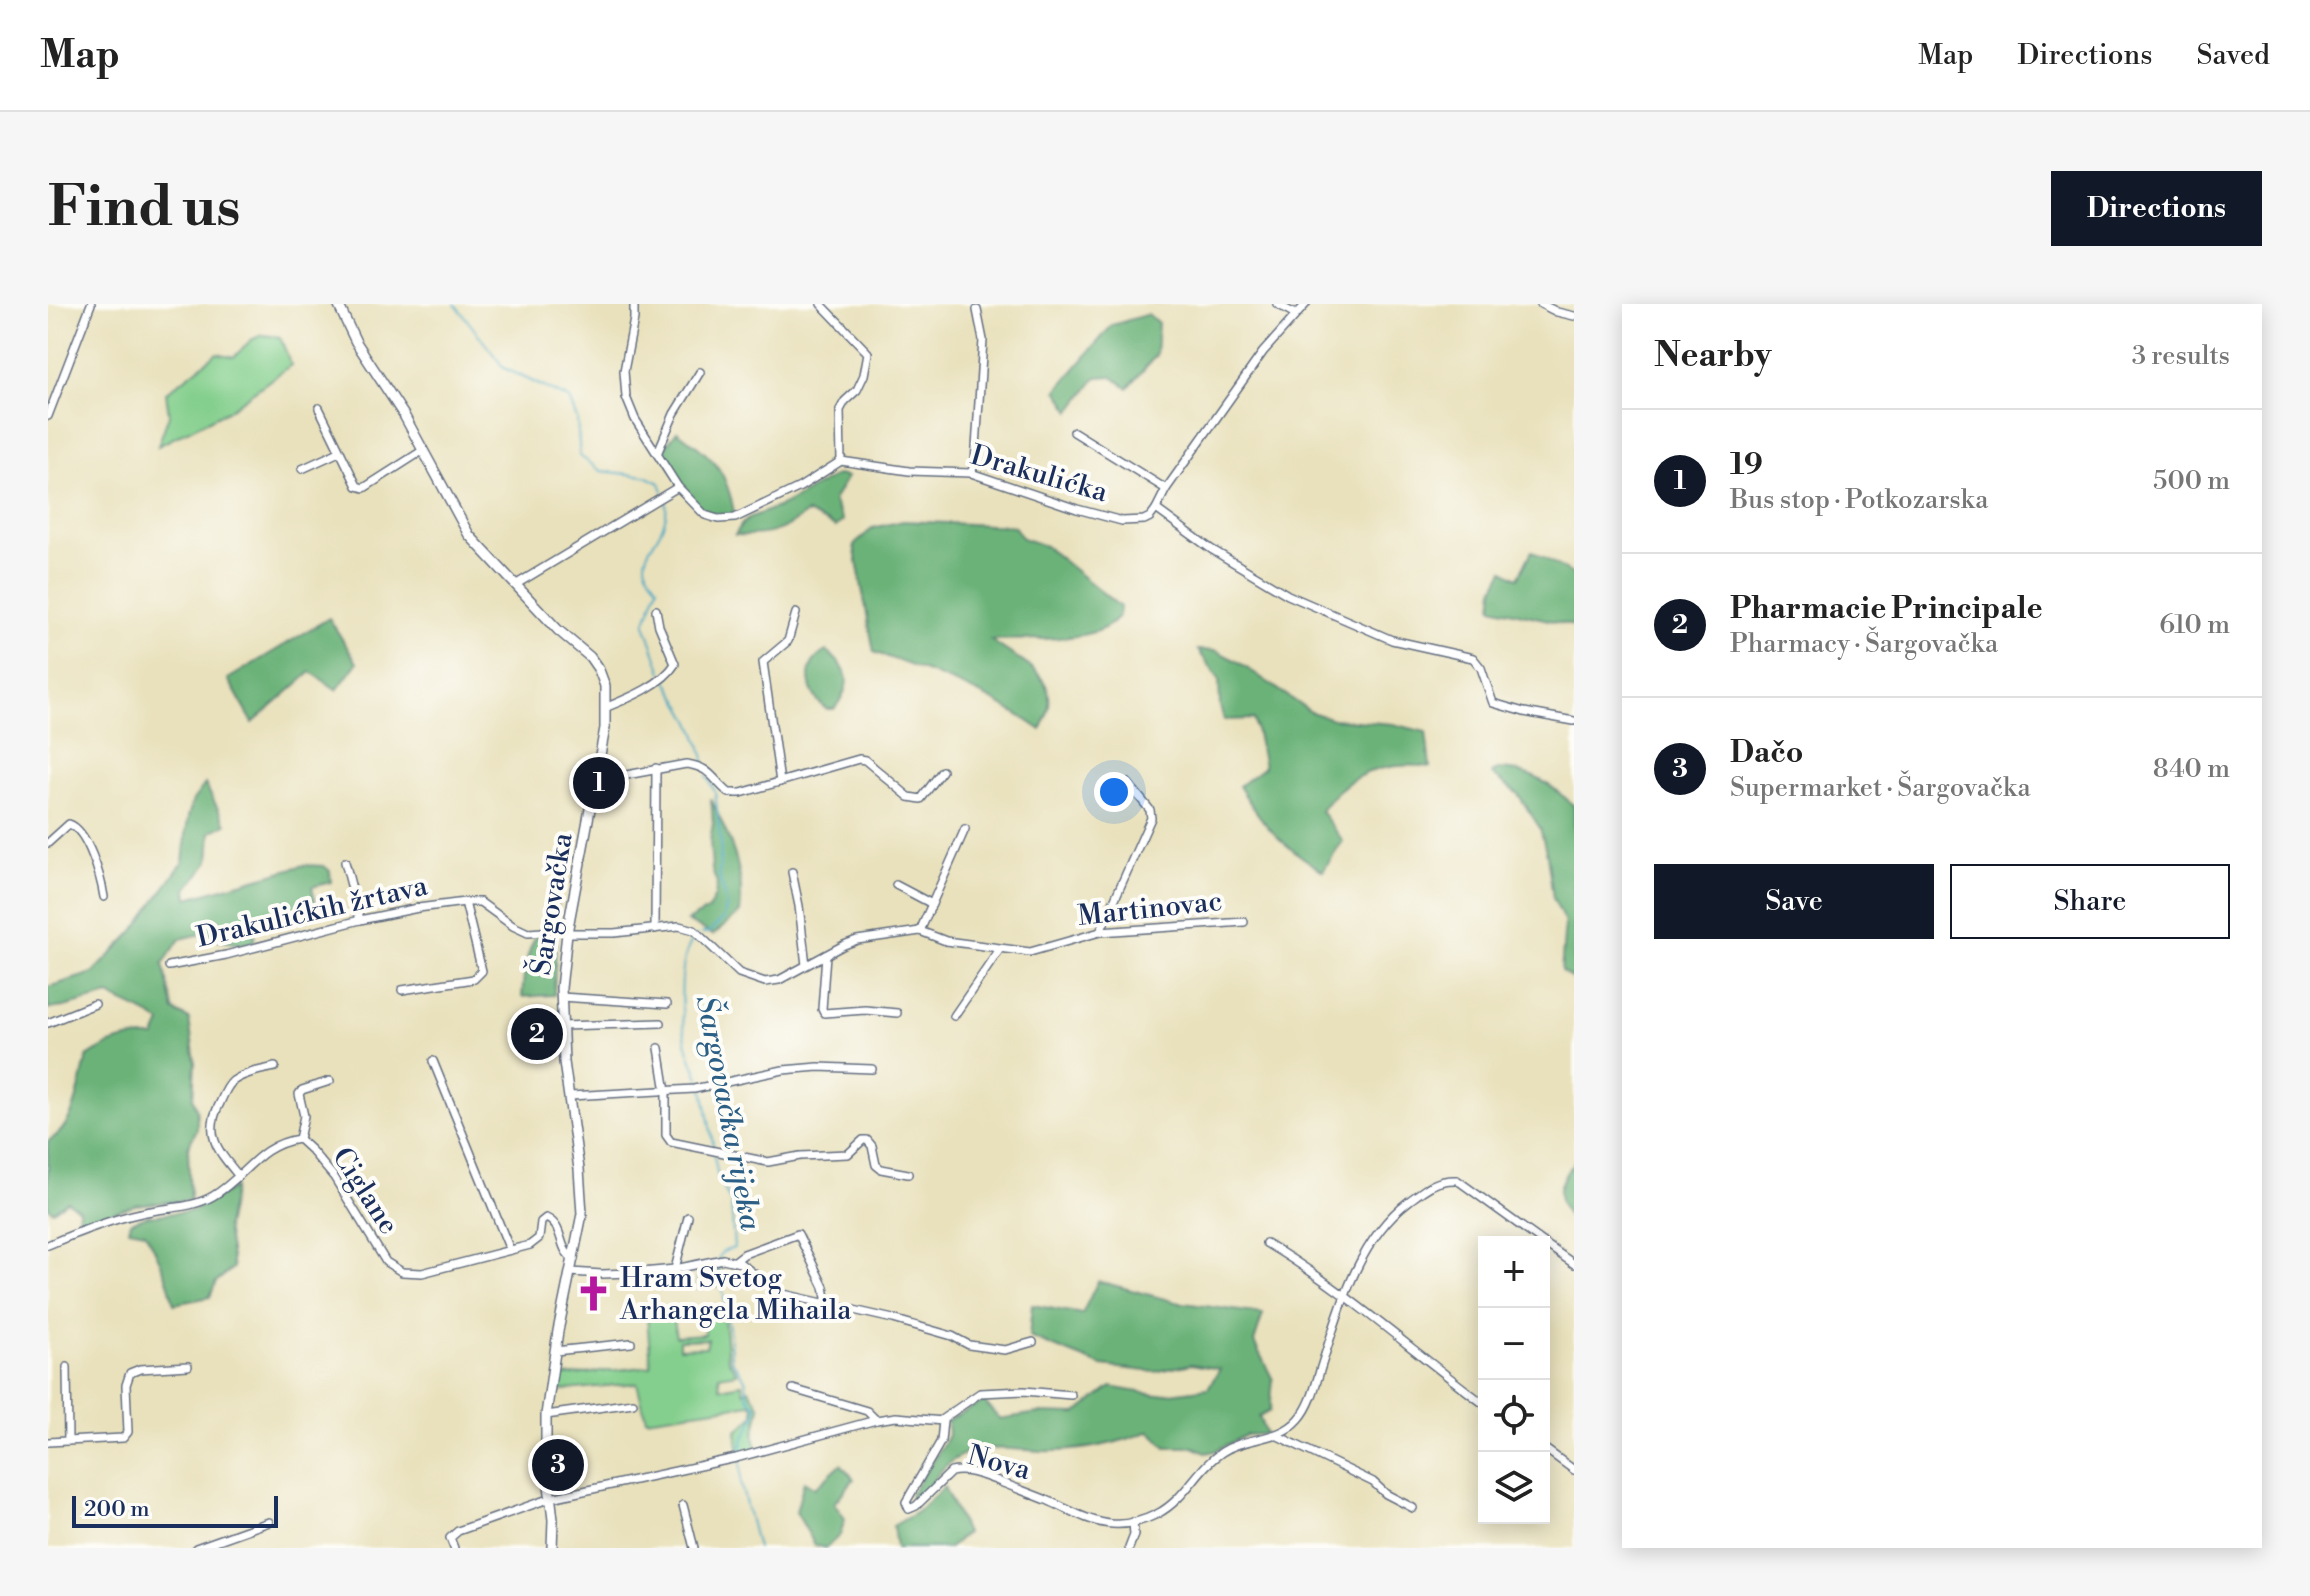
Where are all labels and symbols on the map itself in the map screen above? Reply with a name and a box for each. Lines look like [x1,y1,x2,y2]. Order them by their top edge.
street label: Drakulićka [967,438,1112,510]
pin: 1 [573,753,625,813]
your location [1094,772,1134,812]
street label: Šargovačka [522,829,581,978]
street label: Drakulićkih žrtava [193,868,432,956]
street label: Martinovac [1076,884,1224,934]
water label: Šargovačka rijeka [687,992,771,1234]
pin: 2 [511,1004,563,1064]
street label: Ciglane [324,1141,406,1241]
place label: Hram Svetog Arhangela Mihaila [619,1261,852,1328]
church icon: Hram Svetog Arhangela Mihaila [575,1275,613,1313]
pin: 3 [532,1435,584,1495]
street label: Nova [964,1438,1035,1488]
scale bar [72,1492,278,1528]

